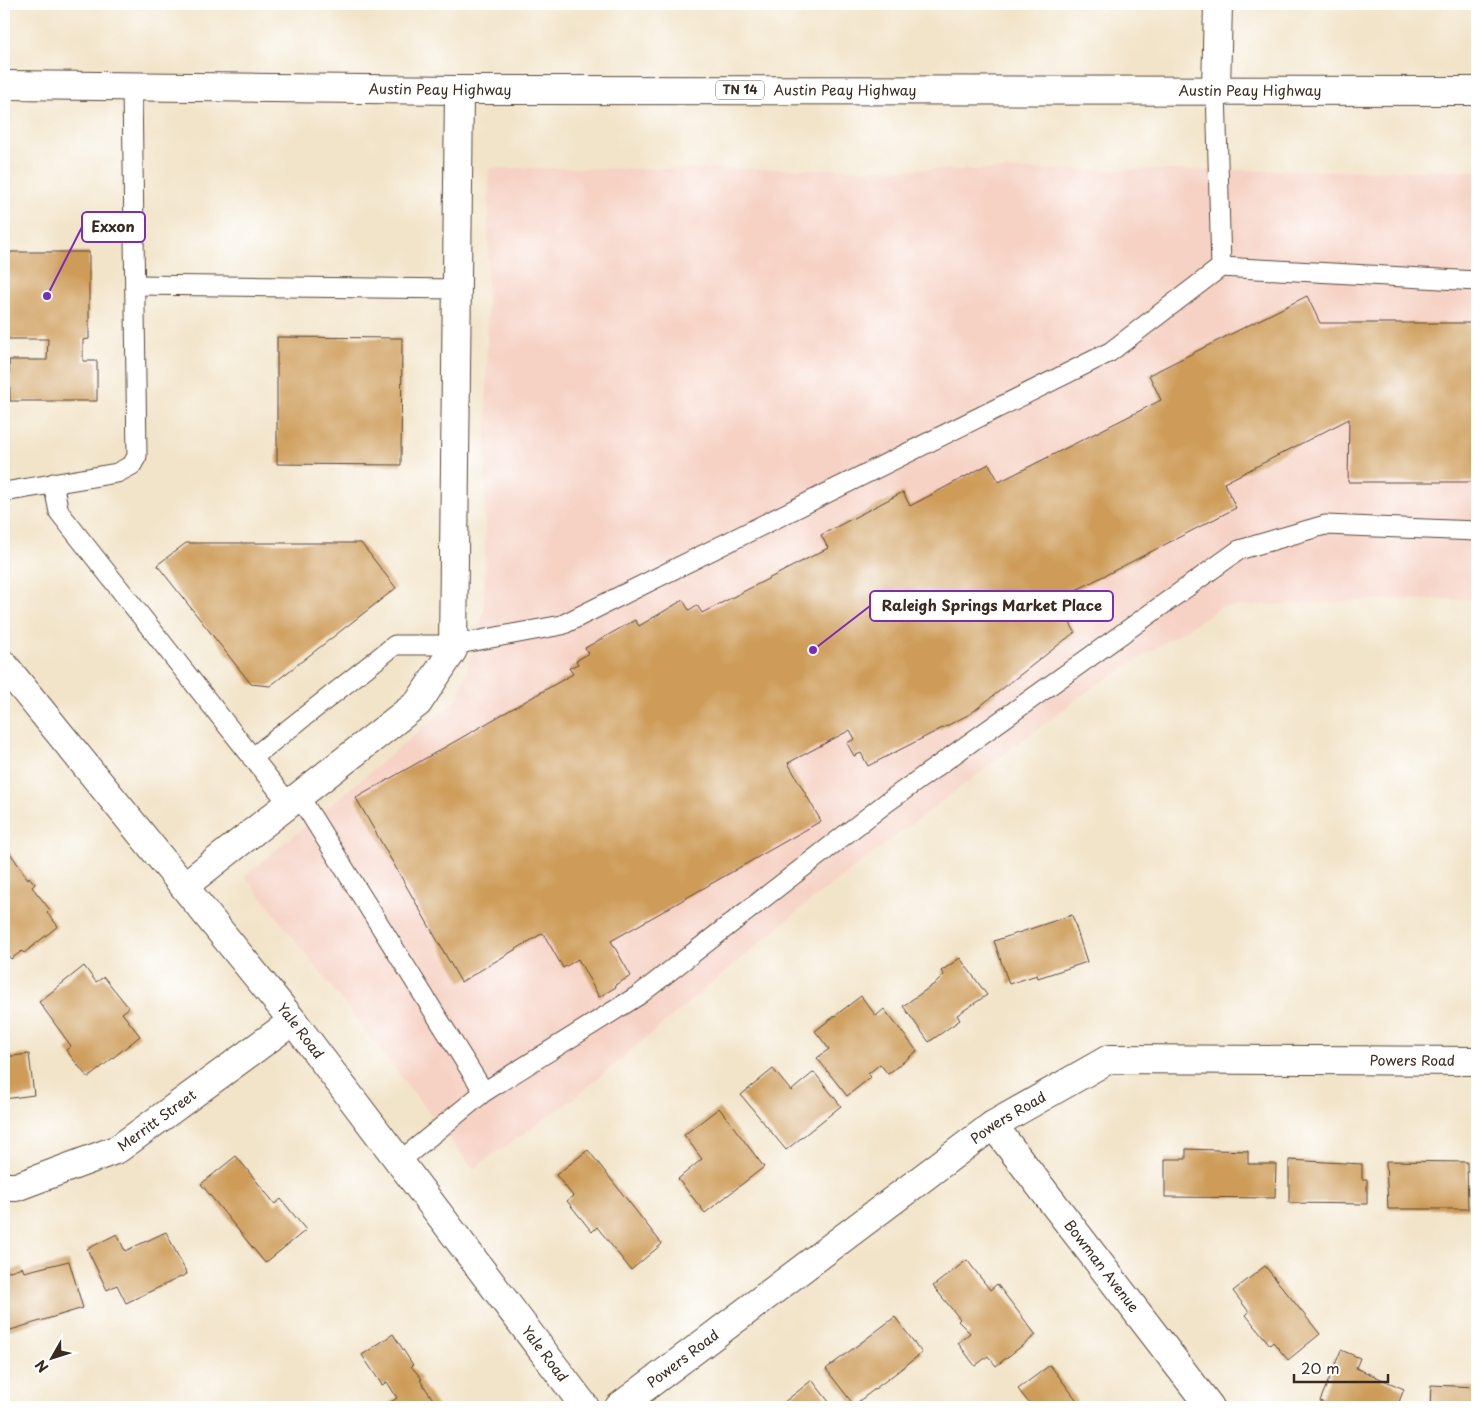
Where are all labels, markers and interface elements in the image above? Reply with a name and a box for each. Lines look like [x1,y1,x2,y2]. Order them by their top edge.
street label: Austin Peay Highway [368,78,511,100]
street label: Austin Peay Highway [774,79,916,100]
road number: TN 14 [716,80,764,100]
street label: Austin Peay Highway [1179,80,1321,101]
callout: Exxon [82,212,145,242]
text: Exxon [91,214,135,237]
callout: Raleigh Springs Market Place [870,591,1113,621]
text: Raleigh Springs Market Place [882,593,1102,616]
street label: Yale Road [272,998,329,1063]
street label: Powers Road [1369,1049,1455,1071]
street label: Merritt Street [113,1084,200,1156]
street label: Powers Road [966,1086,1050,1149]
street label: Bowman Avenue [1060,1215,1144,1317]
street label: Yale Road [517,1321,573,1386]
street label: Powers Road [642,1324,723,1393]
north arrow [28,1334,78,1384]
scale bar [1294,1351,1387,1383]
text: N [30,1356,53,1377]
text: 20 m [1301,1356,1340,1379]

